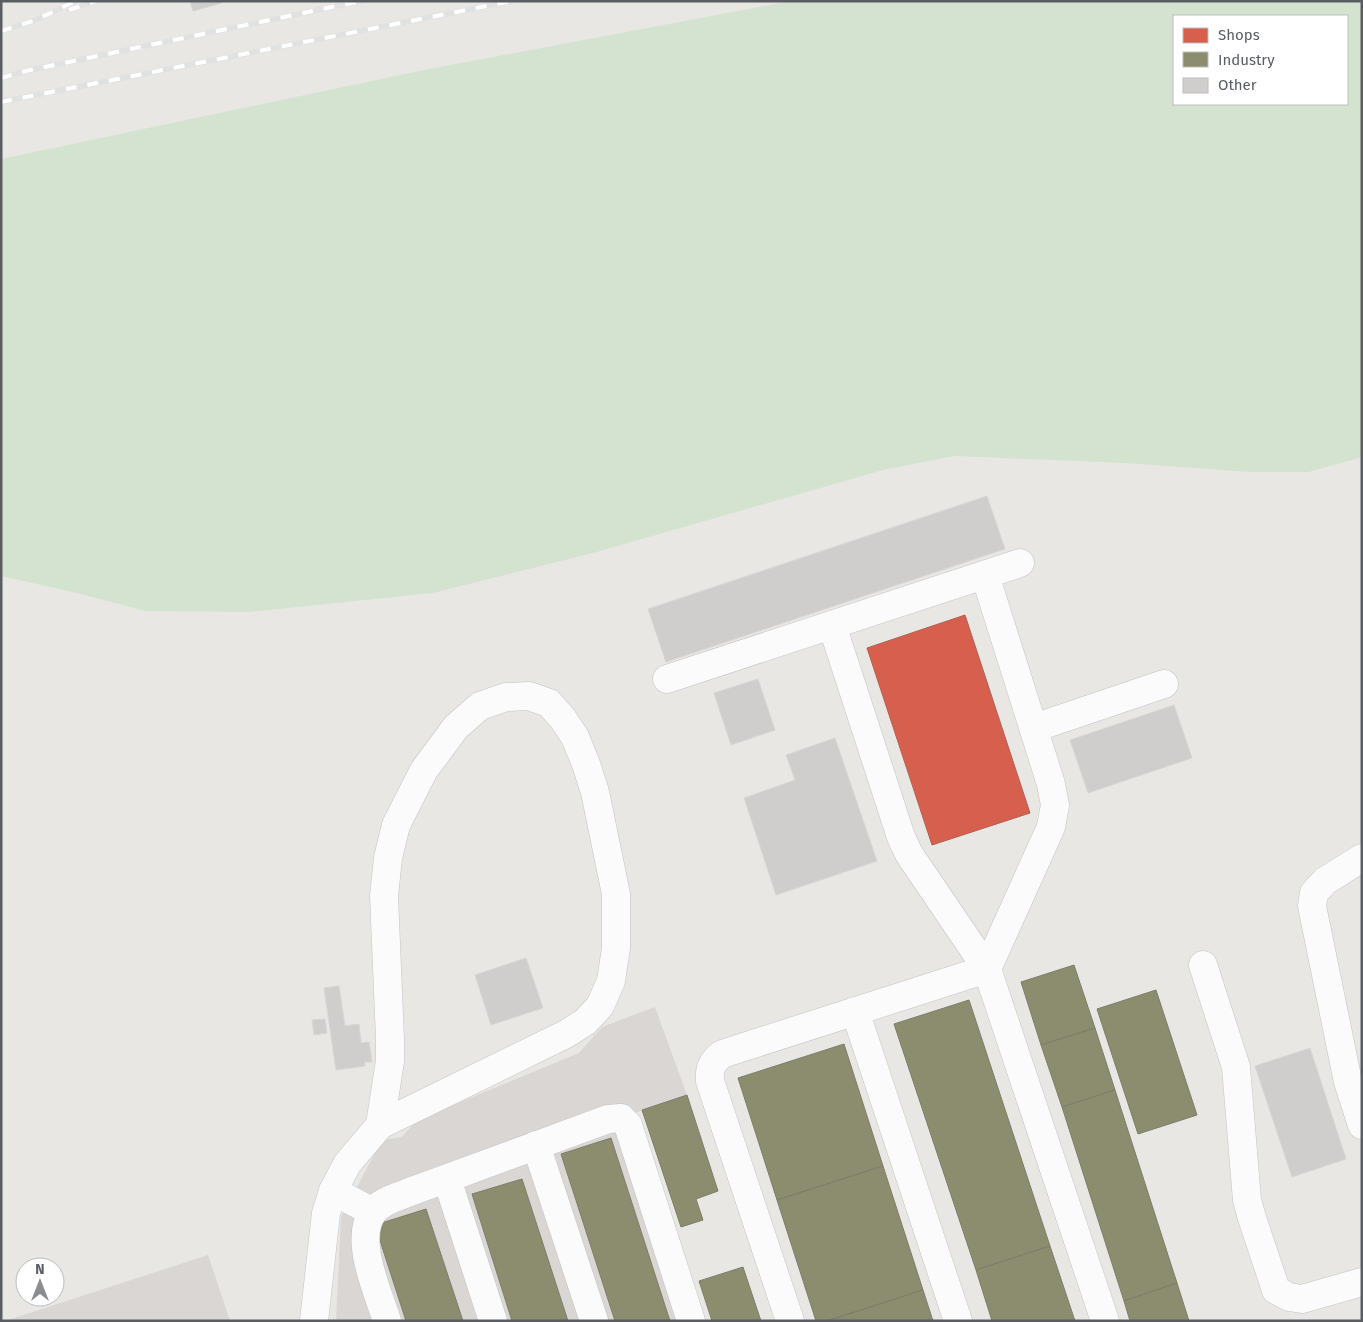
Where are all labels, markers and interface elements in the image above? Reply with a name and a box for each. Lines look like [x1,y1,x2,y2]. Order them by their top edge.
legend [1173,15,1348,105]
text: Shops [1218,26,1260,44]
text: Industry [1218,51,1275,69]
text: Other [1218,76,1257,94]
north arrow [15,1257,65,1307]
text: N [35,1261,45,1278]

